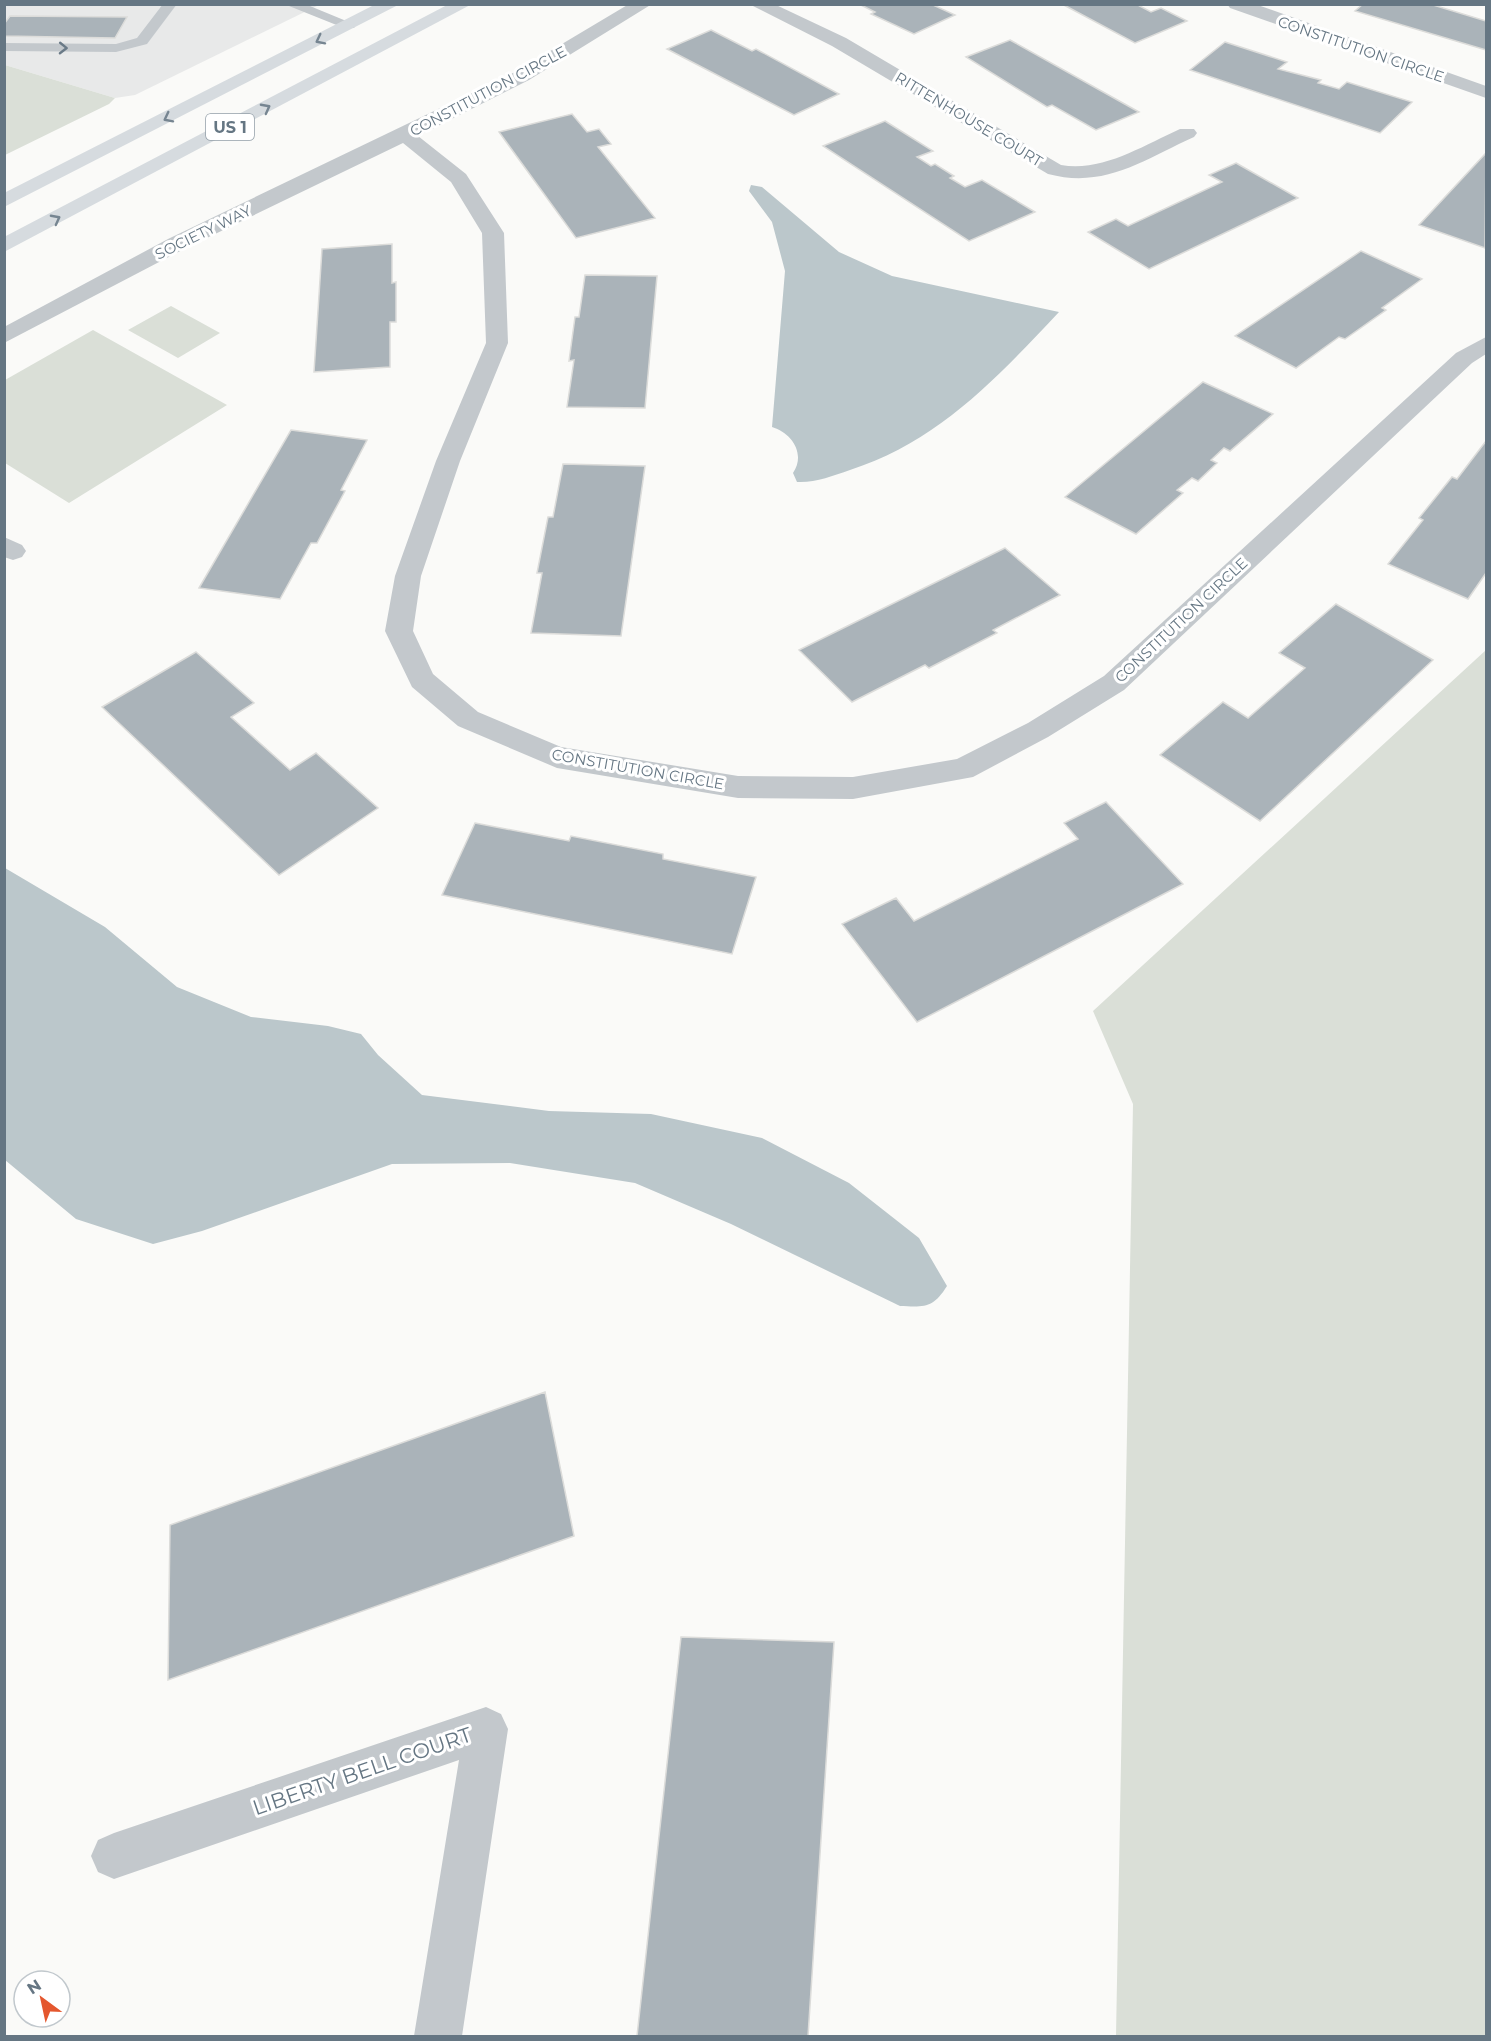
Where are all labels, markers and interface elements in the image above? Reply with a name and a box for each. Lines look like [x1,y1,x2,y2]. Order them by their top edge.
street label: CONSTITUTION CIRCLE [1275,12,1447,86]
one-way arrow [315,33,326,44]
one-way arrow [58,42,67,54]
street label: CONSTITUTION CIRCLE [406,42,570,140]
street label: RITTENHOUSE COURT [892,67,1047,171]
one-way arrow [260,104,270,115]
one-way arrow [164,110,175,122]
road number: US 1 [206,114,254,140]
street label: SOCIETY WAY [152,200,255,263]
one-way arrow [50,215,61,226]
street label: CONSTITUTION CIRCLE [1111,554,1251,686]
street label: CONSTITUTION CIRCLE [550,744,726,794]
street label: LIBERTY BELL COURT [249,1722,475,1820]
north arrow [12,1969,72,2029]
text: N [24,1975,45,1998]

